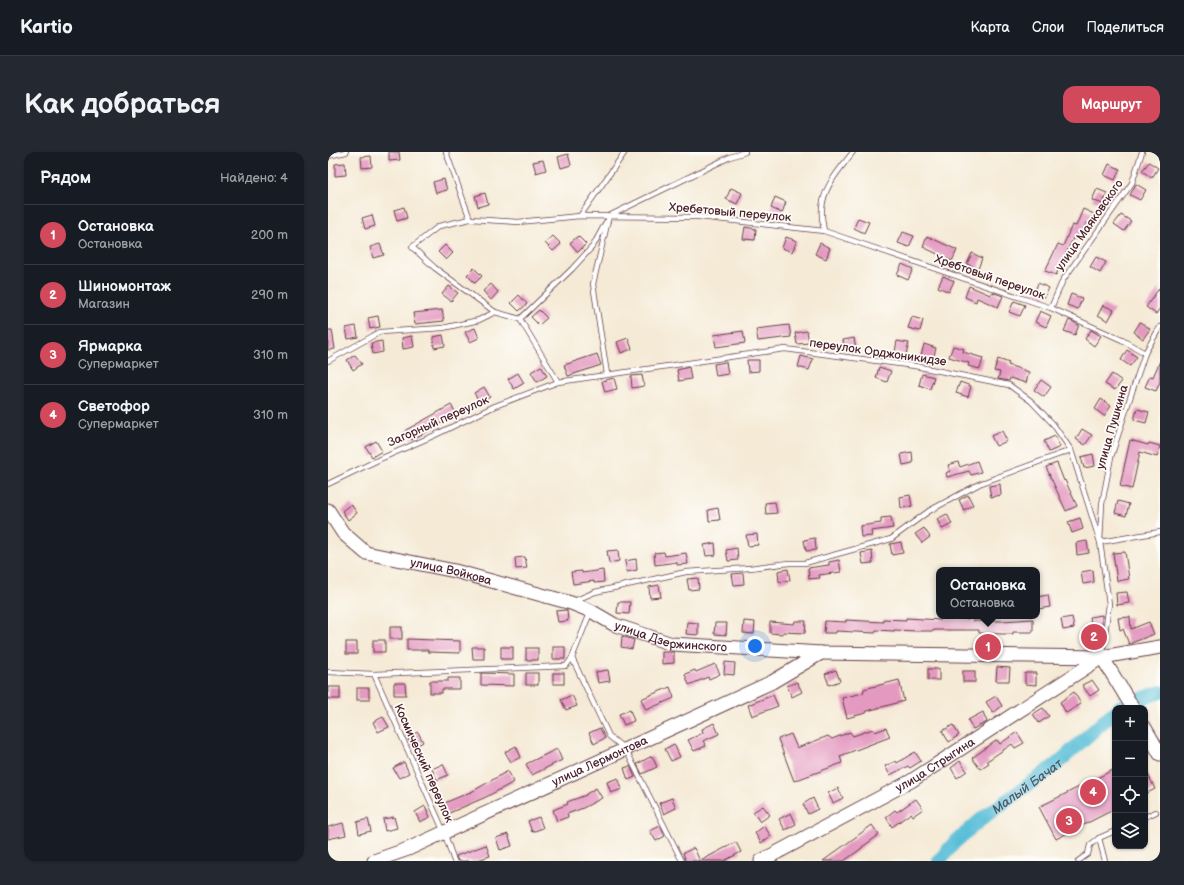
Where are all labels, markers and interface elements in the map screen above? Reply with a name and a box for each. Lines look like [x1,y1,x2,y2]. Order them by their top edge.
text: Kartio [20,16,73,39]
text: Карта [970,19,1010,36]
text: Слои [1032,19,1064,36]
text: Поделиться [1086,19,1164,36]
button: Маршрут [1063,86,1160,123]
text: Как добраться [24,88,221,121]
text: Рядом [40,168,91,188]
text: Найдено: 4 [220,170,288,186]
street label: улица Маяковского [1052,177,1127,274]
street label: Хребетовый переулок [668,200,792,225]
text: Остановка [78,217,154,236]
text: 1 [50,227,56,243]
text: 200 m [251,227,288,243]
text: Остановка [78,236,143,252]
street label: Хребтовый переулок [933,252,1048,304]
text: Шиномонтаж [78,277,171,296]
text: 2 [49,287,57,303]
text: 290 m [251,287,288,303]
text: Магазин [78,296,130,312]
street label: переулок Орджоникидзе [808,335,948,370]
text: Ярмарка [78,337,142,356]
text: 3 [49,347,57,363]
text: 310 m [253,347,288,363]
text: Супермаркет [78,356,159,372]
street label: улица Пушкина [1093,383,1132,471]
street label: Загорный переулок [385,392,492,451]
text: Светофор [78,397,150,416]
text: 4 [49,407,57,423]
text: 310 m [253,407,288,423]
text: Супермаркет [78,416,159,432]
street label: улица Войкова [409,555,493,589]
popup [936,567,1040,619]
text: Остановка [950,576,1026,595]
text: Остановка [950,595,1015,611]
street label: улица Дзержинского [613,618,727,655]
pin: 2 [1081,622,1107,652]
pin: 1 [975,632,1001,662]
your location [745,636,765,656]
street label: Космический переулок [391,701,457,826]
map controls [1112,705,1148,849]
button: + [1112,705,1148,741]
street label: улица Лермонтова [550,733,650,790]
street label: улица Стрыгина [893,735,978,796]
button: − [1112,741,1148,777]
water label: Малый Бачат [989,755,1067,818]
pin: 4 [1080,777,1106,807]
button: locate [1112,777,1148,813]
pin: 3 [1056,806,1082,836]
button: layers [1112,813,1148,849]

